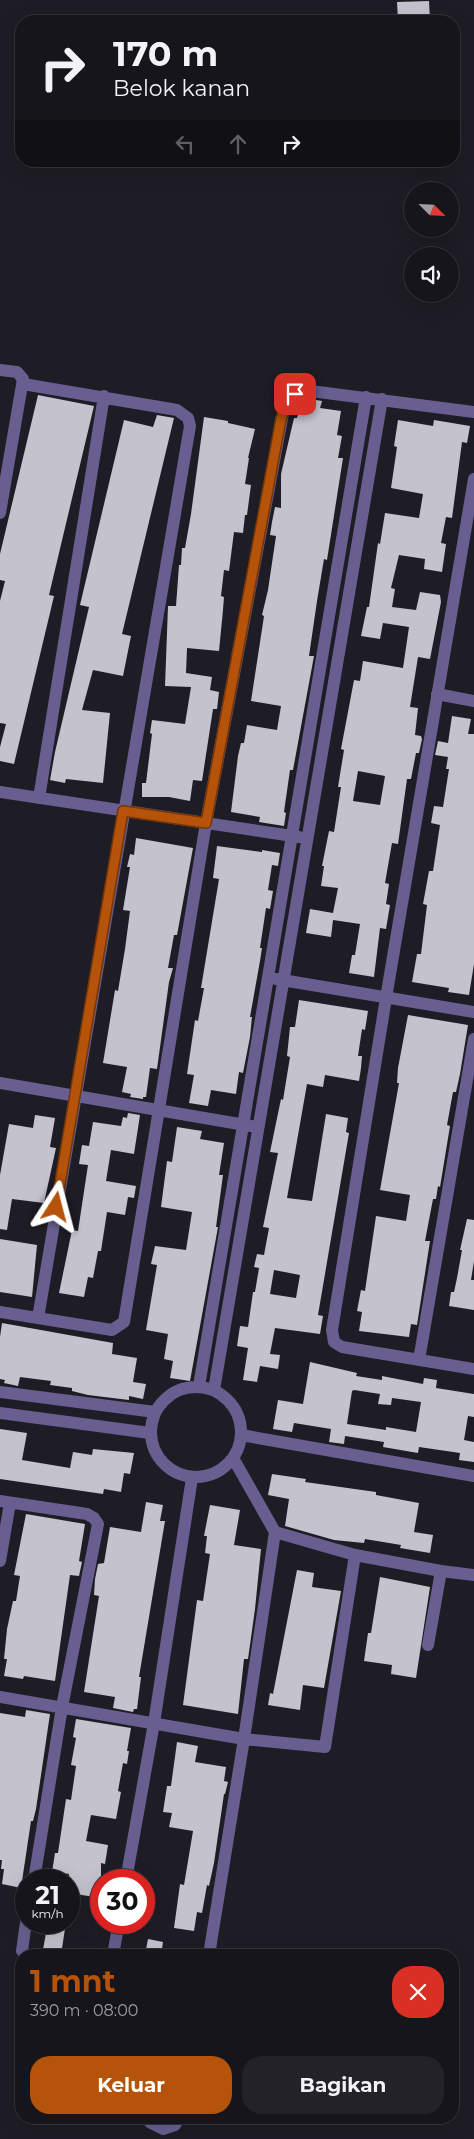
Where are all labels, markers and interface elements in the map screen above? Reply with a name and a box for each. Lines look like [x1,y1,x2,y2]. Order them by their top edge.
text: 170 m [113,32,218,75]
icon: right [30,35,95,100]
text: Belok kanan [113,75,250,102]
icon: left [171,130,199,158]
icon: ahead [224,130,252,158]
icon: right [277,130,305,158]
north arrow [404,182,459,238]
map controls [404,182,459,302]
button: sound [404,247,459,302]
pin [274,373,316,415]
icon: arrive [281,380,309,408]
position arrow [29,1180,81,1232]
speed limit sign: 30 [90,1869,155,1934]
text: 21 [35,1880,60,1910]
text: km/h [31,1906,64,1921]
text: 1 mnt [30,1963,116,2000]
button: close [392,1966,444,2018]
text: 390 m · 08:00 [30,2001,138,2020]
button: Keluar [30,2056,232,2114]
button: Bagikan [242,2056,444,2114]

